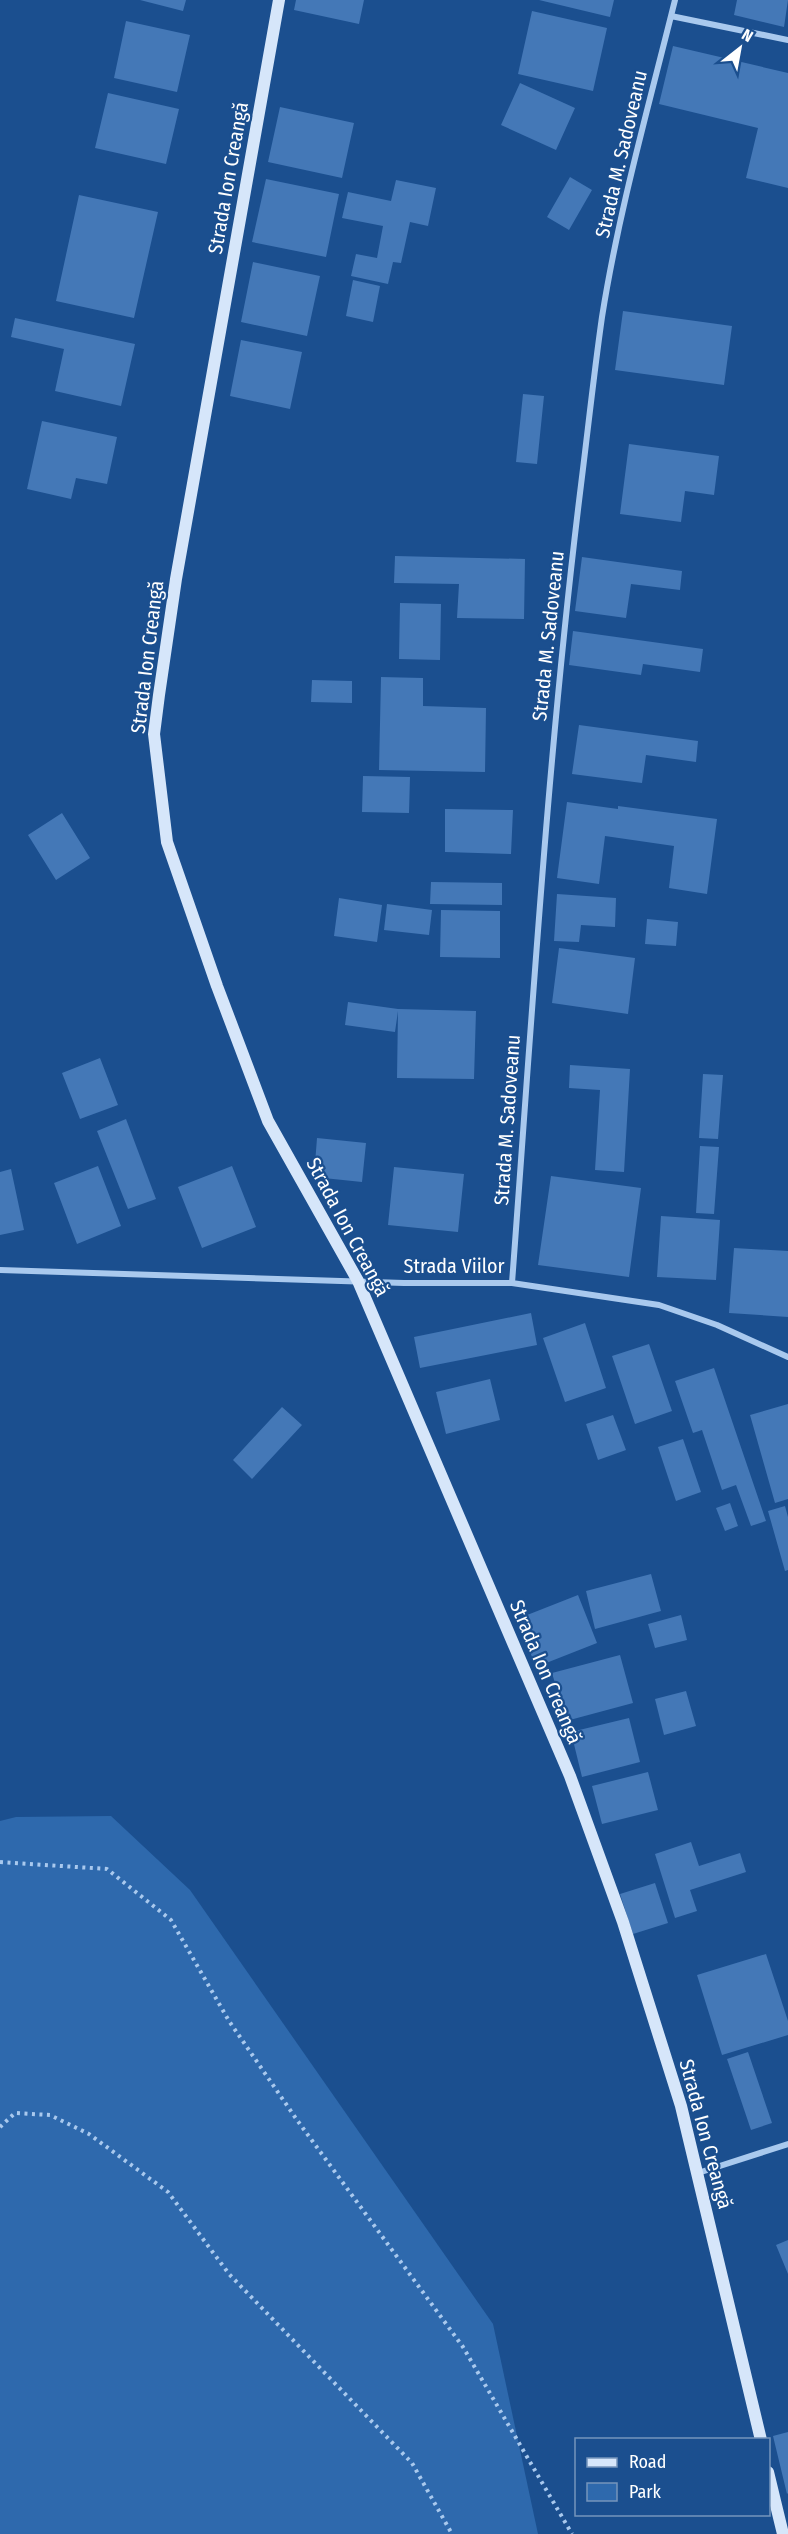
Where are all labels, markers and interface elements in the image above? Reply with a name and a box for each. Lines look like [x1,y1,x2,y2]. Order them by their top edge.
north arrow [710,18,770,78]
text: N [738,25,756,46]
street label: Strada M. Sadoveanu [590,68,652,240]
street label: Strada Ion Creangă [203,100,253,256]
street label: Strada M. Sadoveanu [527,550,569,722]
street label: Strada Ion Creangă [126,579,168,735]
street label: Strada M. Sadoveanu [489,1034,525,1206]
street label: Strada Ion Creangă [301,1153,395,1301]
street label: Strada Viilor [404,1254,504,1278]
street label: Strada Ion Creangă [505,1596,587,1748]
street label: Strada Ion Creangă [674,2057,738,2211]
legend [575,2438,770,2516]
text: Road [629,2451,666,2473]
text: Park [629,2481,662,2503]

